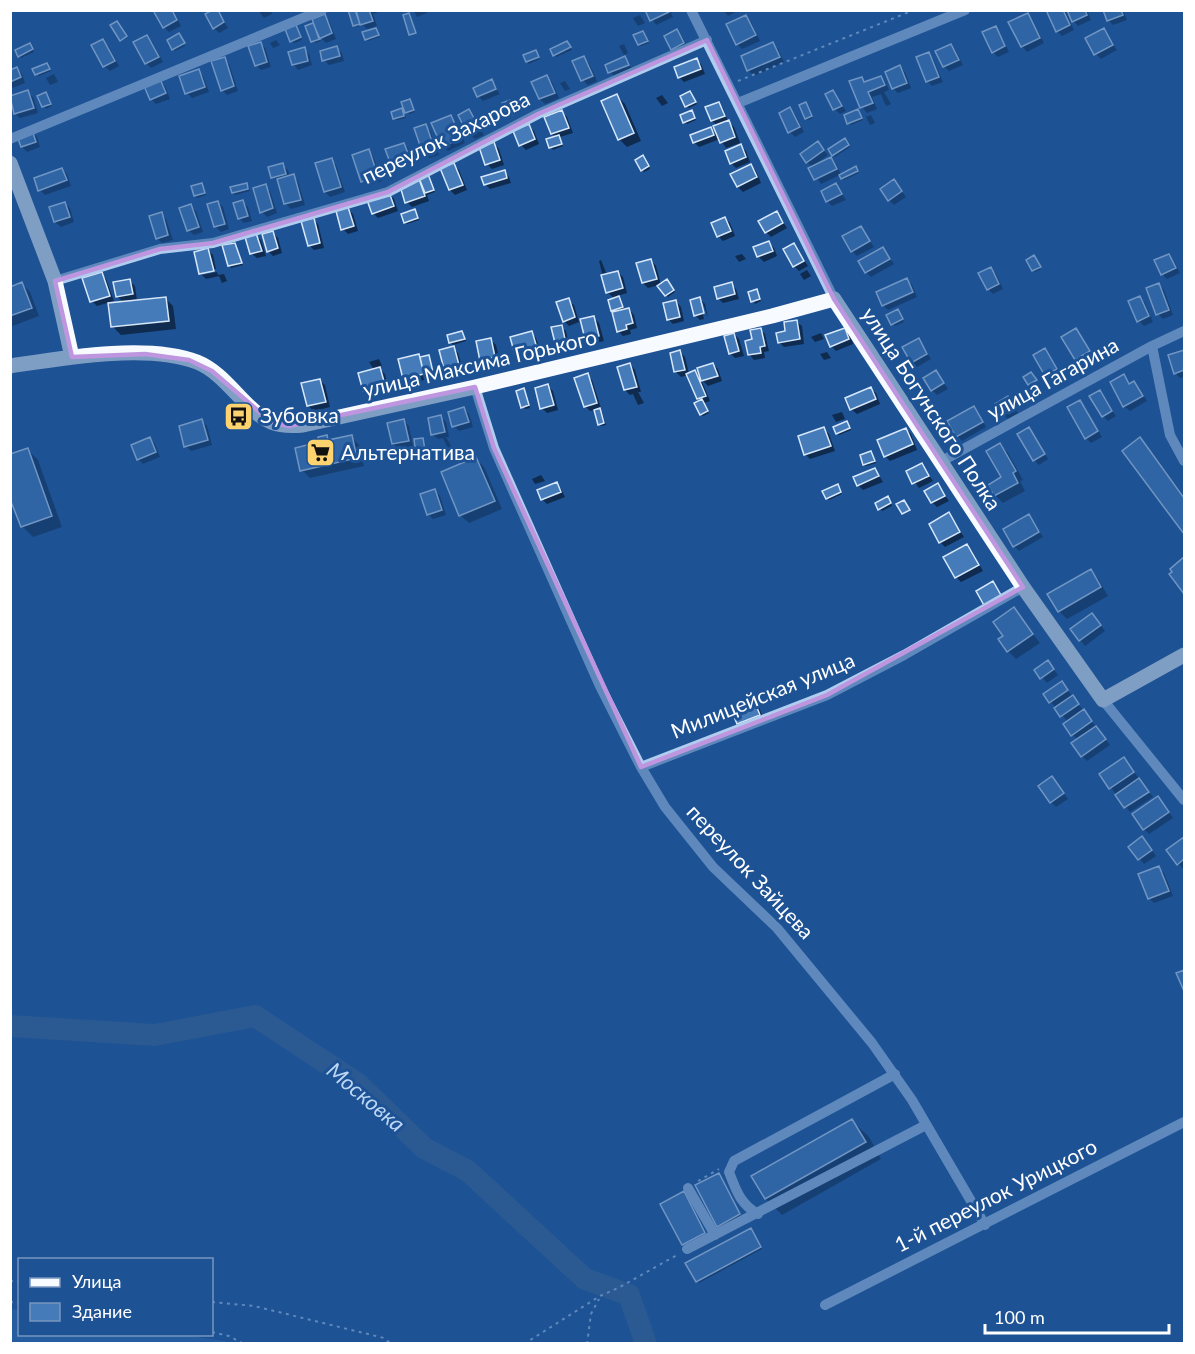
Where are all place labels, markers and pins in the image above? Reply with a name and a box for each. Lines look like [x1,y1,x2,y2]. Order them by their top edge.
bus stop icon: Зубовка [223,400,255,432]
place label: Зубовка [260,402,339,427]
supermarket icon: Альтернатива [304,437,336,469]
place label: Альтернатива [341,439,475,464]

